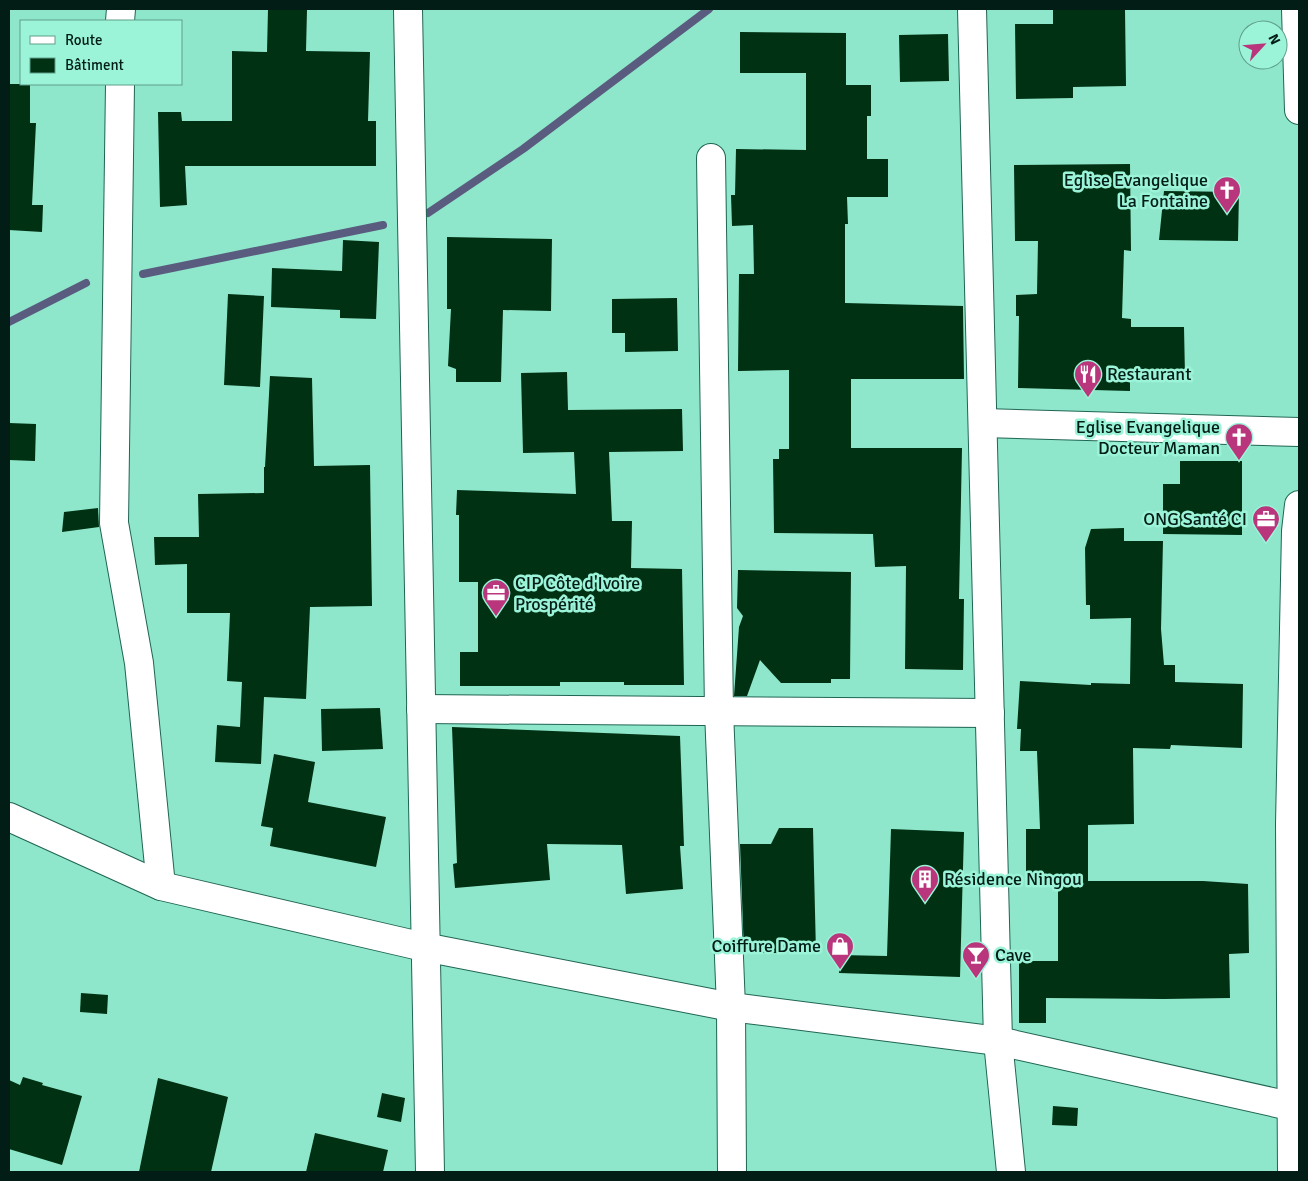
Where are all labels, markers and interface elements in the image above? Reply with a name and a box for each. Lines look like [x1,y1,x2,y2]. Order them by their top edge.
legend [20,20,182,85]
north arrow [1238,20,1288,70]
text: Route [65,31,102,49]
text: N [1264,31,1284,48]
text: Bâtiment [65,56,124,74]
place label: Eglise Evangelique La Fontaine [1064,169,1208,212]
church icon: Eglise Evangelique La Fontaine [1212,175,1242,214]
restaurant icon: Restaurant [1073,359,1103,398]
place label: Restaurant [1107,363,1191,385]
place label: Eglise Evangelique Docteur Maman [1076,416,1220,459]
church icon: Eglise Evangelique Docteur Maman [1224,422,1254,461]
office icon: ONG Santé CI [1251,504,1281,543]
place label: ONG Santé CI [1143,508,1247,530]
place label: CIP Côte d'Ivoire Prospérité [515,572,640,615]
office icon: CIP Côte d'Ivoire Prospérité [481,578,511,617]
building icon: Résidence Ningou [910,864,940,903]
place label: Résidence Ningou [944,868,1082,890]
shop icon: Coiffure Dame [825,931,855,970]
place label: Coiffure Dame [712,935,821,957]
bar icon: Cave [961,940,991,979]
place label: Cave [995,944,1032,966]

